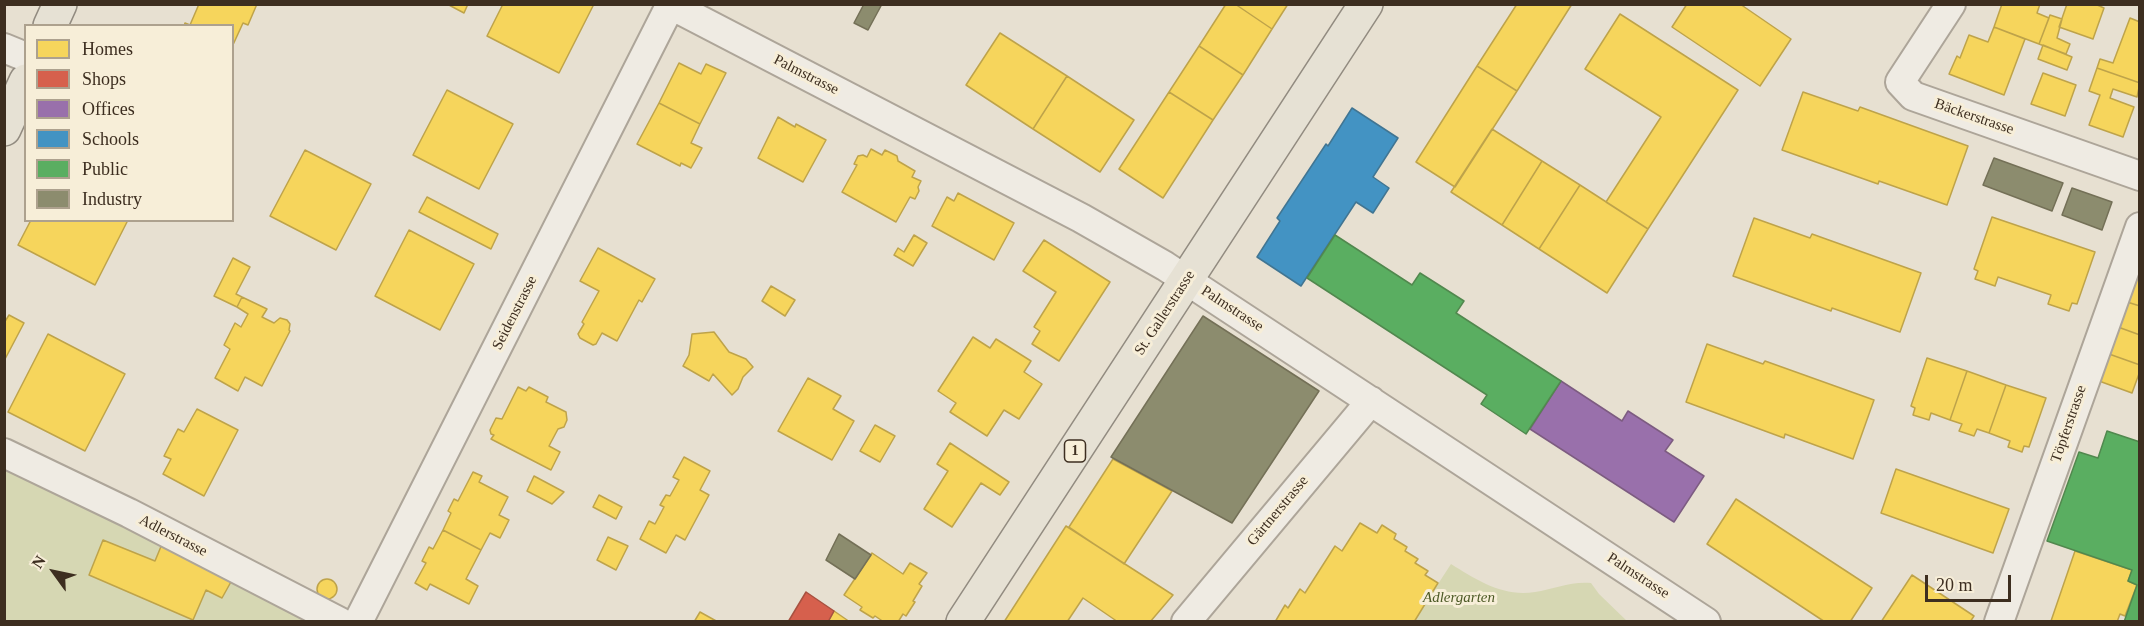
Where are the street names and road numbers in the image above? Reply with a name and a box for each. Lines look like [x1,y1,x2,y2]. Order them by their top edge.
street label: Palmstrasse [770,51,842,99]
street label: Bäckerstrasse [1932,95,2016,139]
street label: St. Gallerstrasse [1131,267,1199,359]
street label: Seidenstrasse [489,273,541,353]
street label: Palmstrasse [1197,282,1267,336]
street label: Töpferstrasse [2047,383,2091,465]
road number: 1 [1064,440,1086,462]
street label: Gärtnerstrasse [1244,472,1312,550]
street label: Adlerstrasse [136,511,210,561]
street label: Palmstrasse [1603,549,1673,603]

